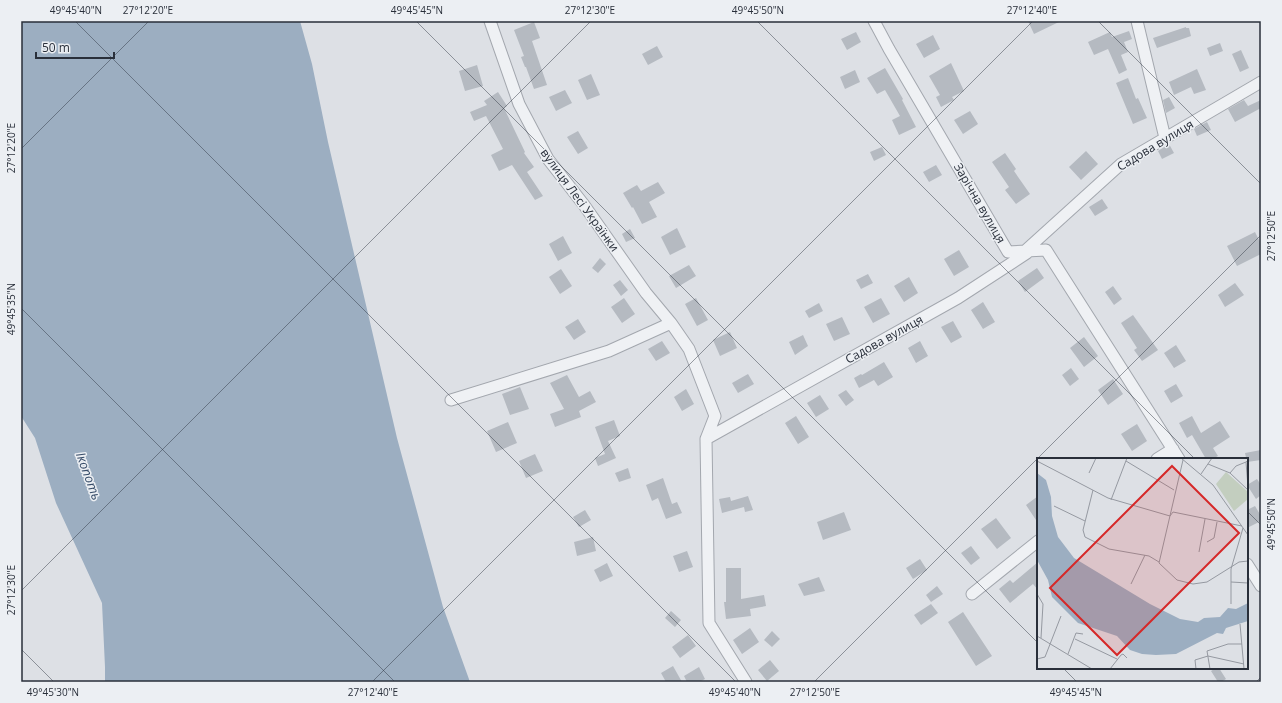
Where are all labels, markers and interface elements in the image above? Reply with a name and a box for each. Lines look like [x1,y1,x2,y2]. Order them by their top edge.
text: 49°45'40"N [50,3,102,17]
text: 27°12'20"E [123,3,173,17]
text: 49°45'45"N [391,3,443,17]
text: 27°12'30"E [565,3,615,17]
text: 49°45'50"N [732,3,784,17]
text: 27°12'40"E [1007,3,1057,17]
scale bar [36,34,114,60]
text: 50 m [42,39,70,56]
street label: Садова вулиця [1114,115,1196,175]
text: 27°12'20"E [4,123,18,173]
street label: вулиця Лесі Українки [537,145,623,255]
street label: Зарічна вулиця [950,160,1010,246]
text: 27°12'50"E [1264,211,1278,261]
text: 49°45'35"N [4,283,18,335]
street label: Садова вулиця [842,311,926,367]
water label: Ікопоть [72,449,106,503]
inset map [1037,458,1248,669]
text: 49°45'50"N [1264,498,1278,550]
text: 27°12'30"E [4,565,18,615]
text: 49°45'30"N [27,685,79,699]
text: 27°12'40"E [348,685,398,699]
text: 49°45'40"N [709,685,761,699]
text: 27°12'50"E [790,685,840,699]
text: 49°45'45"N [1050,685,1102,699]

